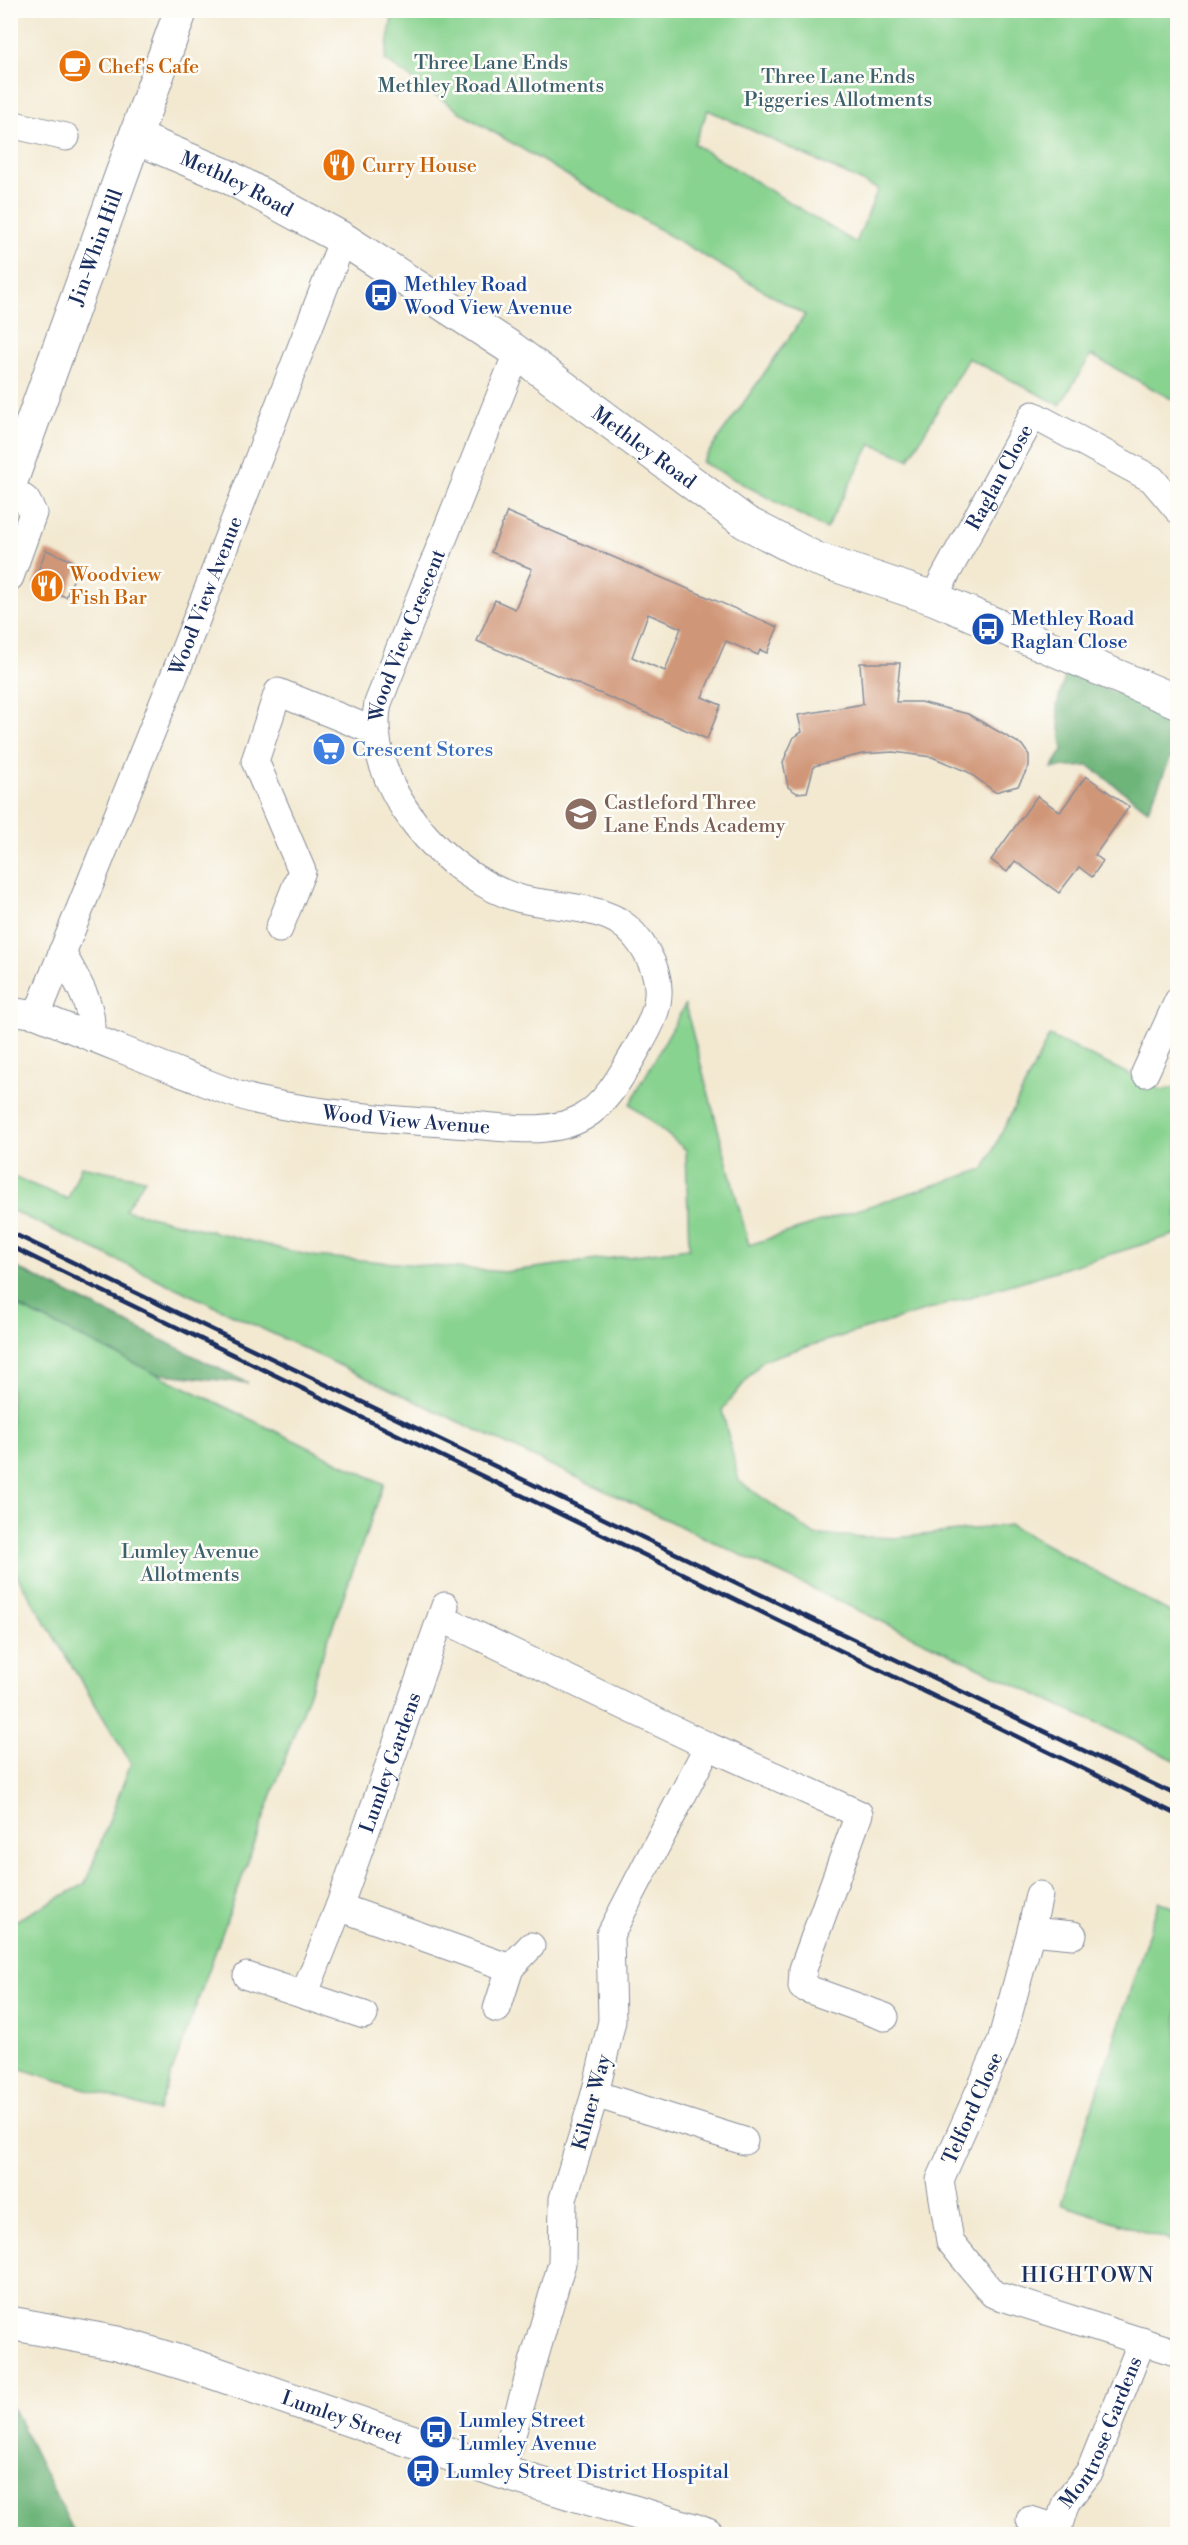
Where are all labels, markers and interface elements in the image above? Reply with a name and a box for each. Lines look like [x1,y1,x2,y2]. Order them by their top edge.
cafe icon: Chef's Cafe [57,48,93,84]
park label: Three Lane Ends Methley Road Allotments [378,51,604,99]
place label: Chef's Cafe [98,55,199,80]
park label: Three Lane Ends Piggeries Allotments [744,65,932,113]
street label: Methley Road [176,147,298,224]
restaurant icon: Curry House [321,147,357,183]
place label: Curry House [362,154,477,179]
street label: Jin-Whin Hill [64,186,129,310]
place label: Methley Road Wood View Avenue [403,273,572,321]
bus stop icon: Methley Road Wood View Avenue [363,277,399,313]
street label: Methley Road [586,401,701,495]
street label: Raglan Close [962,420,1039,535]
street label: Wood View Avenue [164,513,249,680]
street label: Wood View Crescent [365,546,452,723]
place label: Woodview Fish Bar [69,563,163,611]
restaurant icon: Woodview Fish Bar [29,568,65,604]
place label: Methley Road Raglan Close [1011,607,1135,655]
bus stop icon: Methley Road Raglan Close [970,611,1006,647]
supermarket icon: Crescent Stores [311,731,347,767]
place label: Crescent Stores [352,738,493,763]
place label: Castleford Three Lane Ends Academy [604,791,786,839]
school or university icon: Castleford Three Lane Ends Academy [563,796,599,832]
street label: Wood View Avenue [320,1101,491,1141]
park label: Lumley Avenue Allotments [121,1540,259,1588]
street label: Lumley Gardens [355,1689,428,1837]
street label: Telford Close [938,2049,1009,2169]
street label: Kilner Way [568,2051,617,2153]
district label: HIGHTOWN [1021,2263,1155,2289]
street label: Montrose Gardens [1055,2353,1149,2514]
street label: Lumley Street [278,2386,406,2451]
place label: Lumley Street Lumley Avenue [459,2409,597,2457]
bus stop icon: Lumley Street Lumley Avenue [418,2414,454,2450]
bus stop icon: Lumley Street District Hospital [405,2453,441,2489]
place label: Lumley Street District Hospital [446,2460,729,2485]

